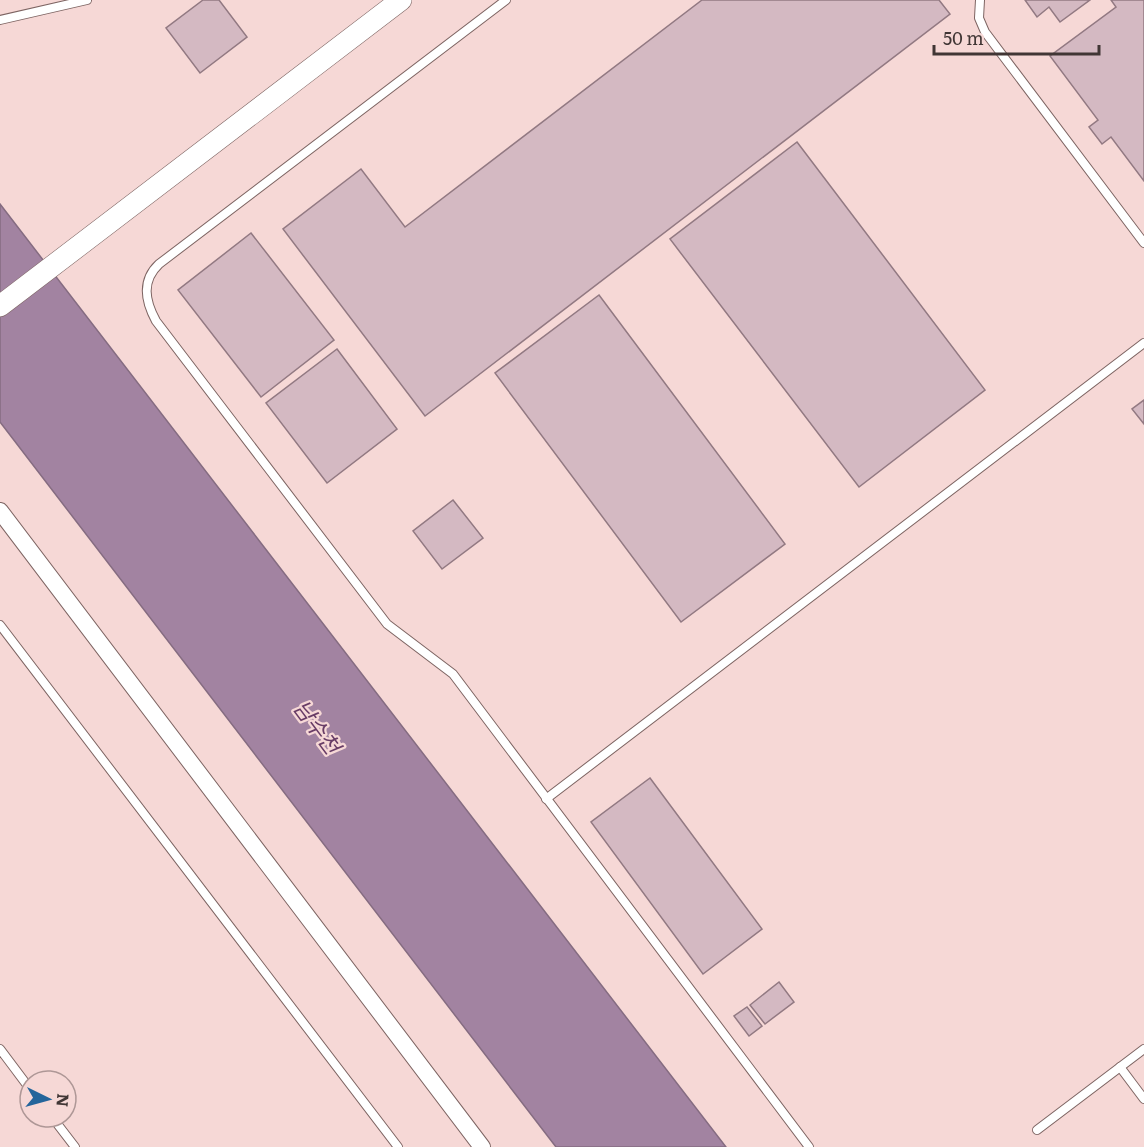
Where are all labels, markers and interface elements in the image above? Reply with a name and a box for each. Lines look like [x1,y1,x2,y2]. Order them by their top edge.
scale bar [934,18,1099,56]
text: 50 m [943,24,984,51]
water label: 남수천 [287,692,351,762]
north arrow [18,1069,78,1129]
text: N [51,1093,76,1108]

